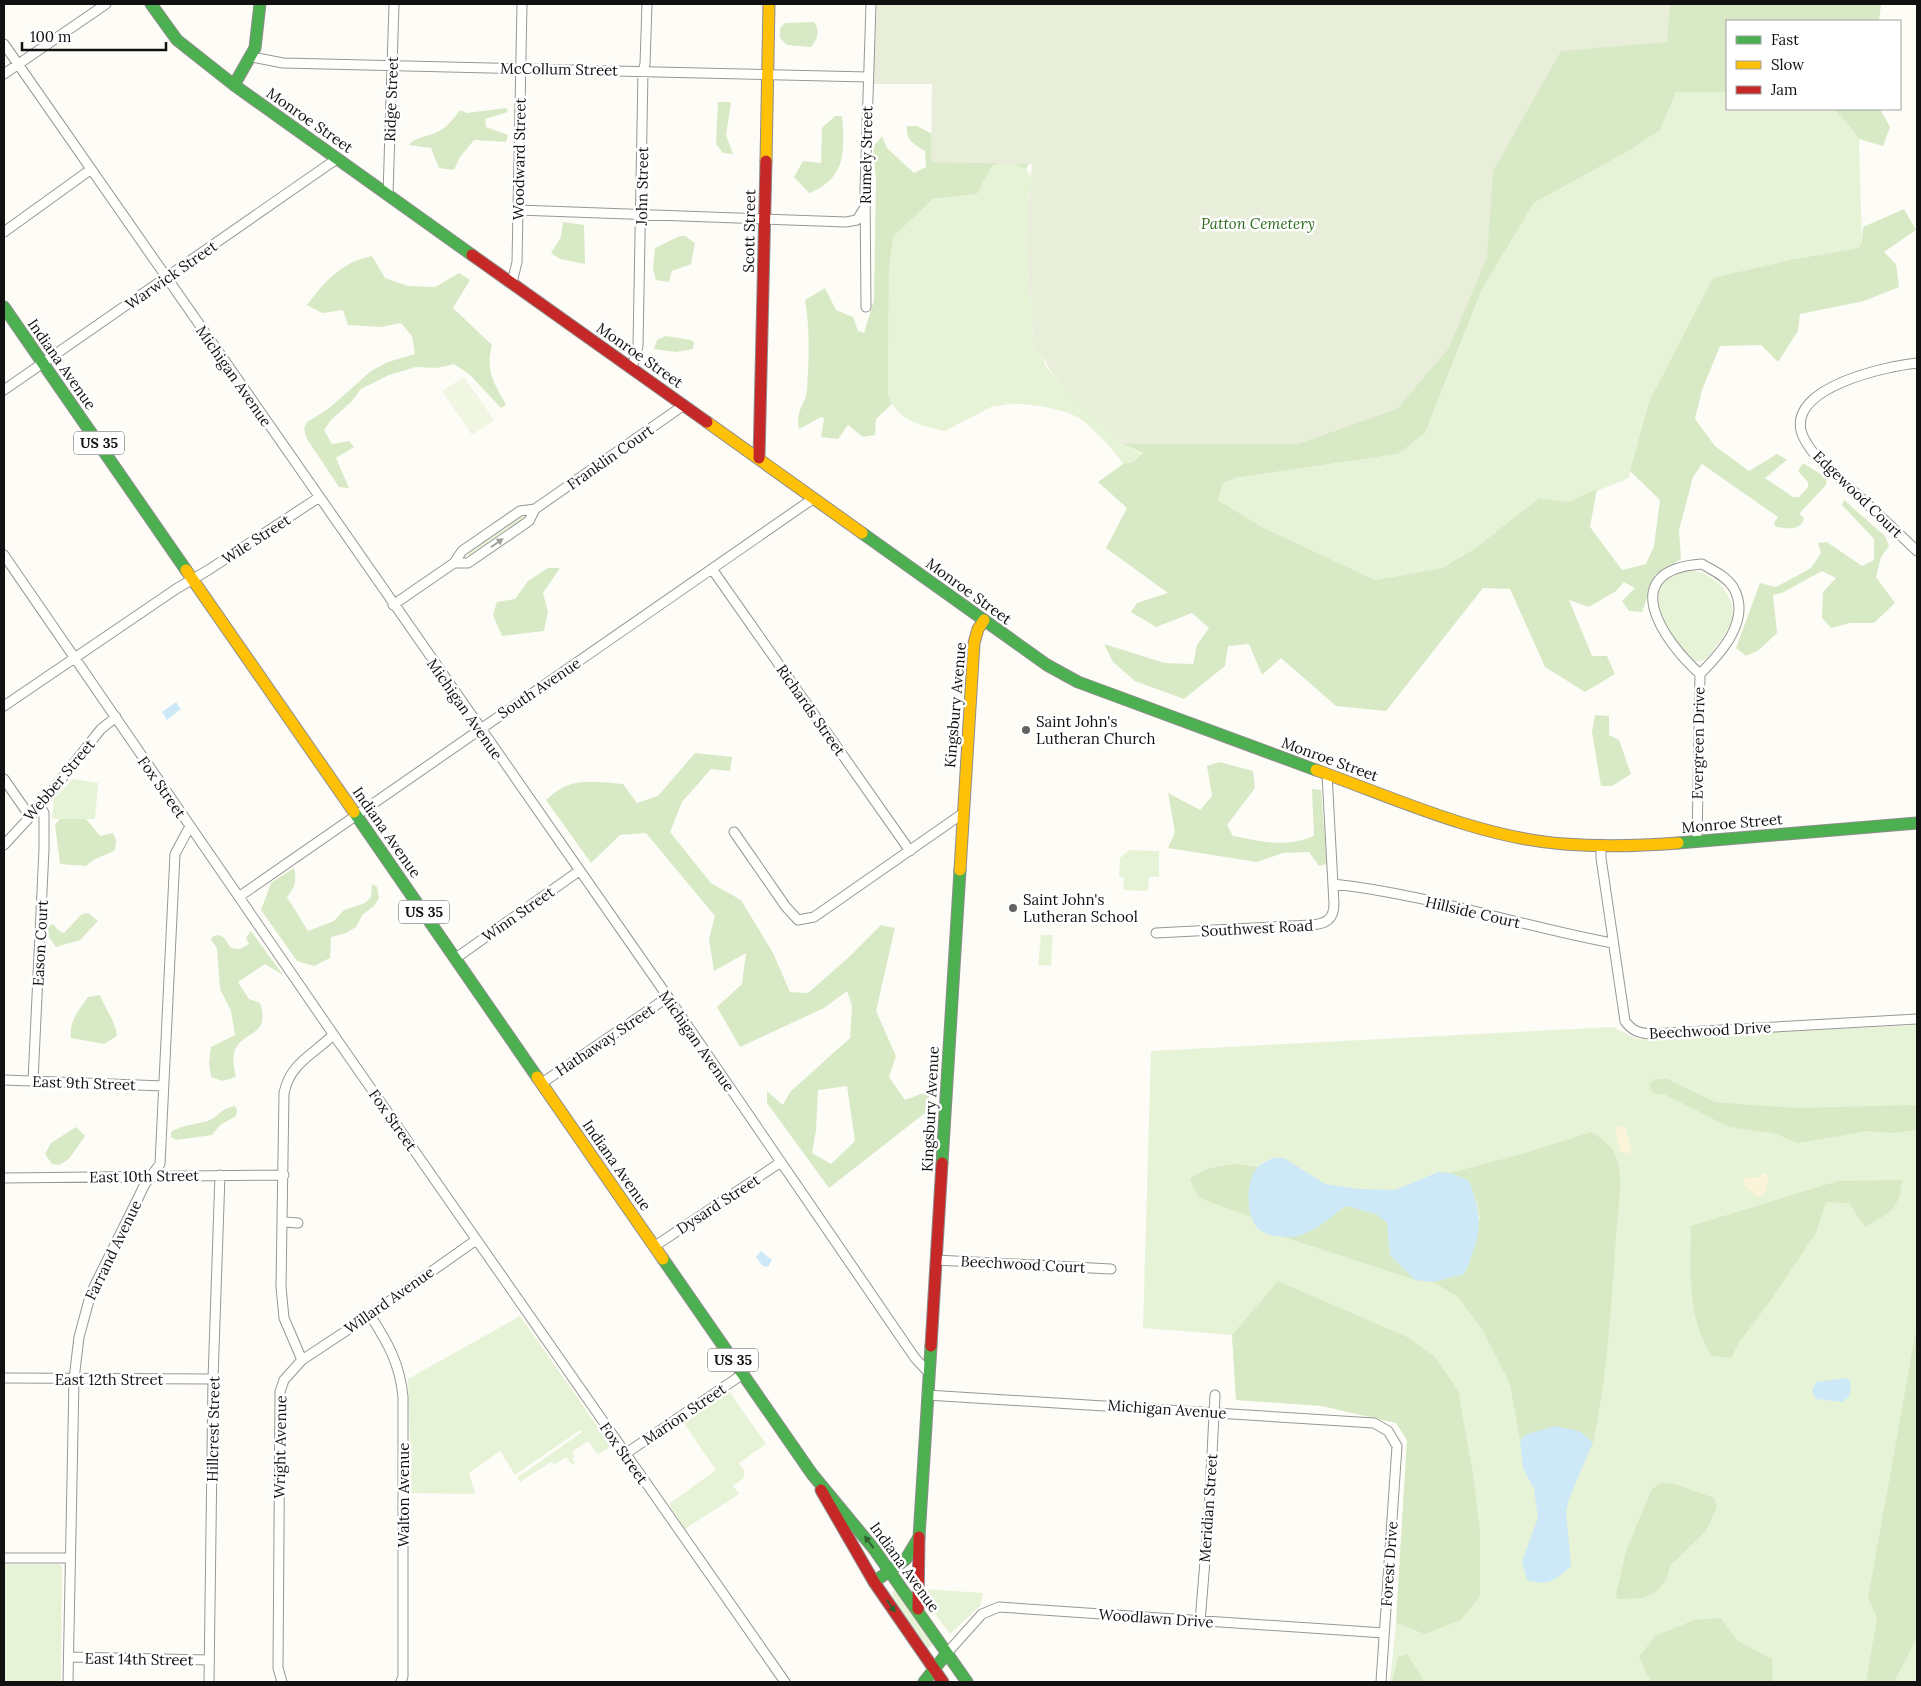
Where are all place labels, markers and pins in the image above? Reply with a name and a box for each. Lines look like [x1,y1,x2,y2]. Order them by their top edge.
place label: Saint John's Lutheran Church [1036,712,1156,748]
marker: Saint John's Lutheran Church [1020,724,1032,736]
place label: Saint John's Lutheran School [1023,890,1138,926]
marker: Saint John's Lutheran School [1007,902,1019,914]

